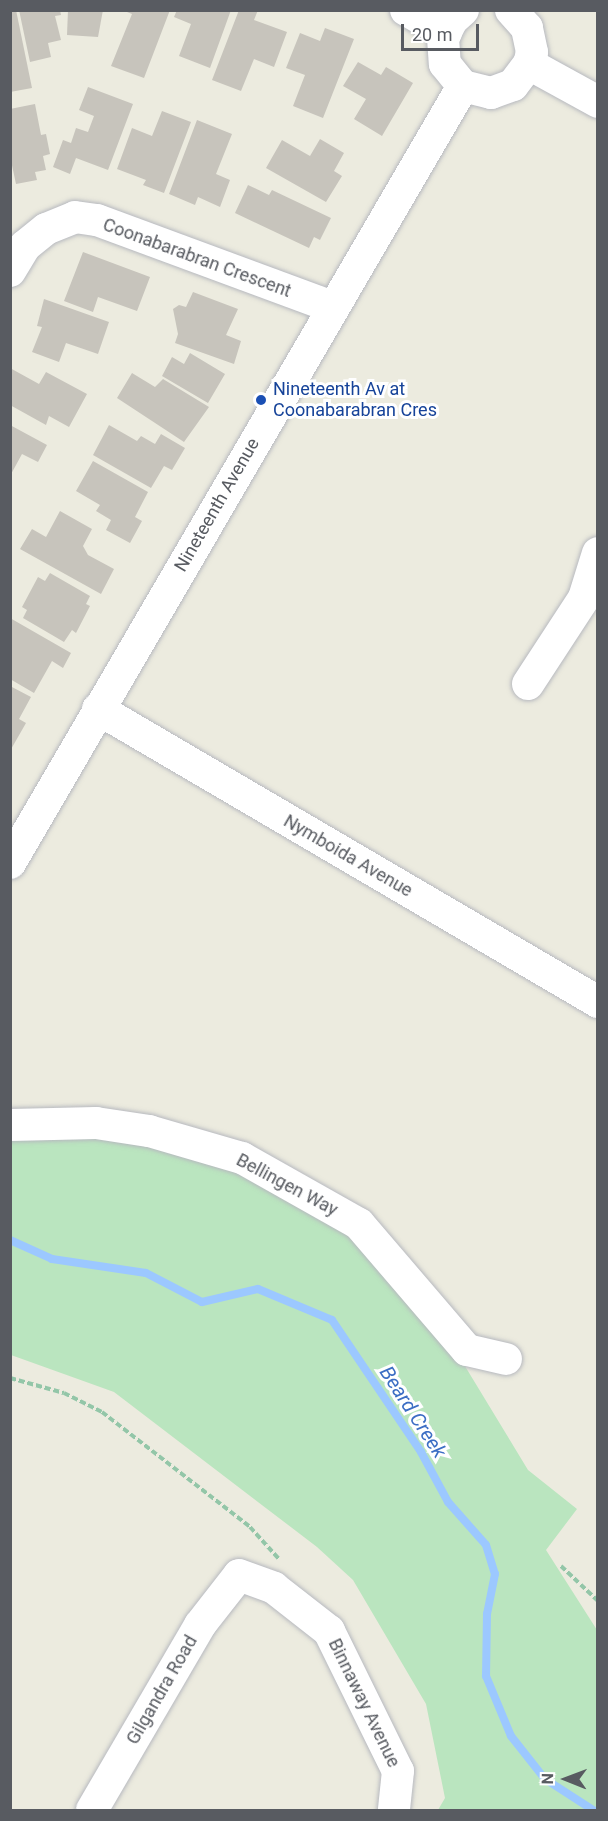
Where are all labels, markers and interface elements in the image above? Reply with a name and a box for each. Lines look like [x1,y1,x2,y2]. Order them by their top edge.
scale bar [404,12,482,50]
text: 20 m [412,24,452,45]
street label: Coonabarabran Crescent [100,214,294,302]
place label: Nineteenth Av at Coonabarabran Cres [273,379,437,422]
marker: Nineteenth Av at Coonabarabran Cres [254,393,268,407]
street label: Nineteenth Avenue [170,434,264,576]
street label: Nymboida Avenue [280,810,416,902]
street label: Bellingen Way [233,1149,341,1221]
water label: Beard Creek [374,1362,452,1462]
street label: Gilgandra Road [122,1632,202,1748]
street label: Binnaway Avenue [324,1635,404,1771]
north arrow [536,1749,596,1809]
text: N [538,1773,557,1784]

